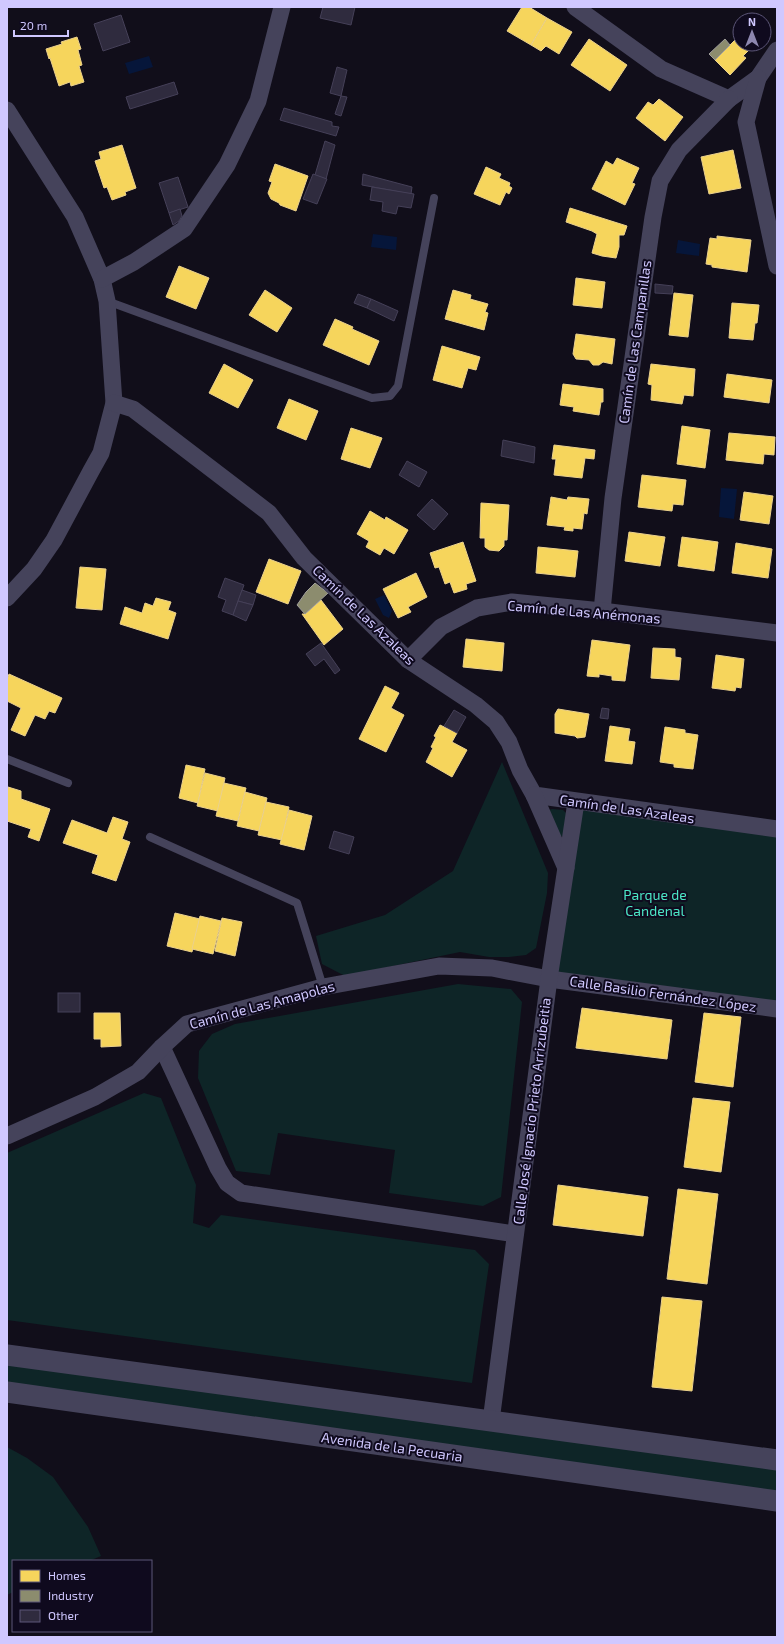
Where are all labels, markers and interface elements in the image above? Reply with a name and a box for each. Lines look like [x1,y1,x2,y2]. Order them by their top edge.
scale bar [14,12,68,38]
north arrow [732,12,772,52]
text: N [748,15,756,28]
text: 20 m [20,18,47,32]
street label: Camín de Las Campanillas [615,259,654,425]
street label: Camín de Las Azaleas [309,561,419,668]
street label: Camín de Las Anémonas [507,596,661,627]
street label: Camín de Las Azaleas [558,791,696,826]
park label: Parque de Candenal [623,886,687,919]
street label: Calle Basilio Fernández López [569,972,758,1015]
street label: Camín de Las Amapolas [187,977,336,1032]
street label: Calle José Ignacio Prieto Arrizubeitia [509,997,554,1225]
street label: Avenida de la Pecuaria [320,1428,464,1465]
legend [12,1560,152,1632]
text: Homes [48,1568,86,1582]
text: Industry [48,1588,94,1602]
text: Other [48,1608,79,1622]

